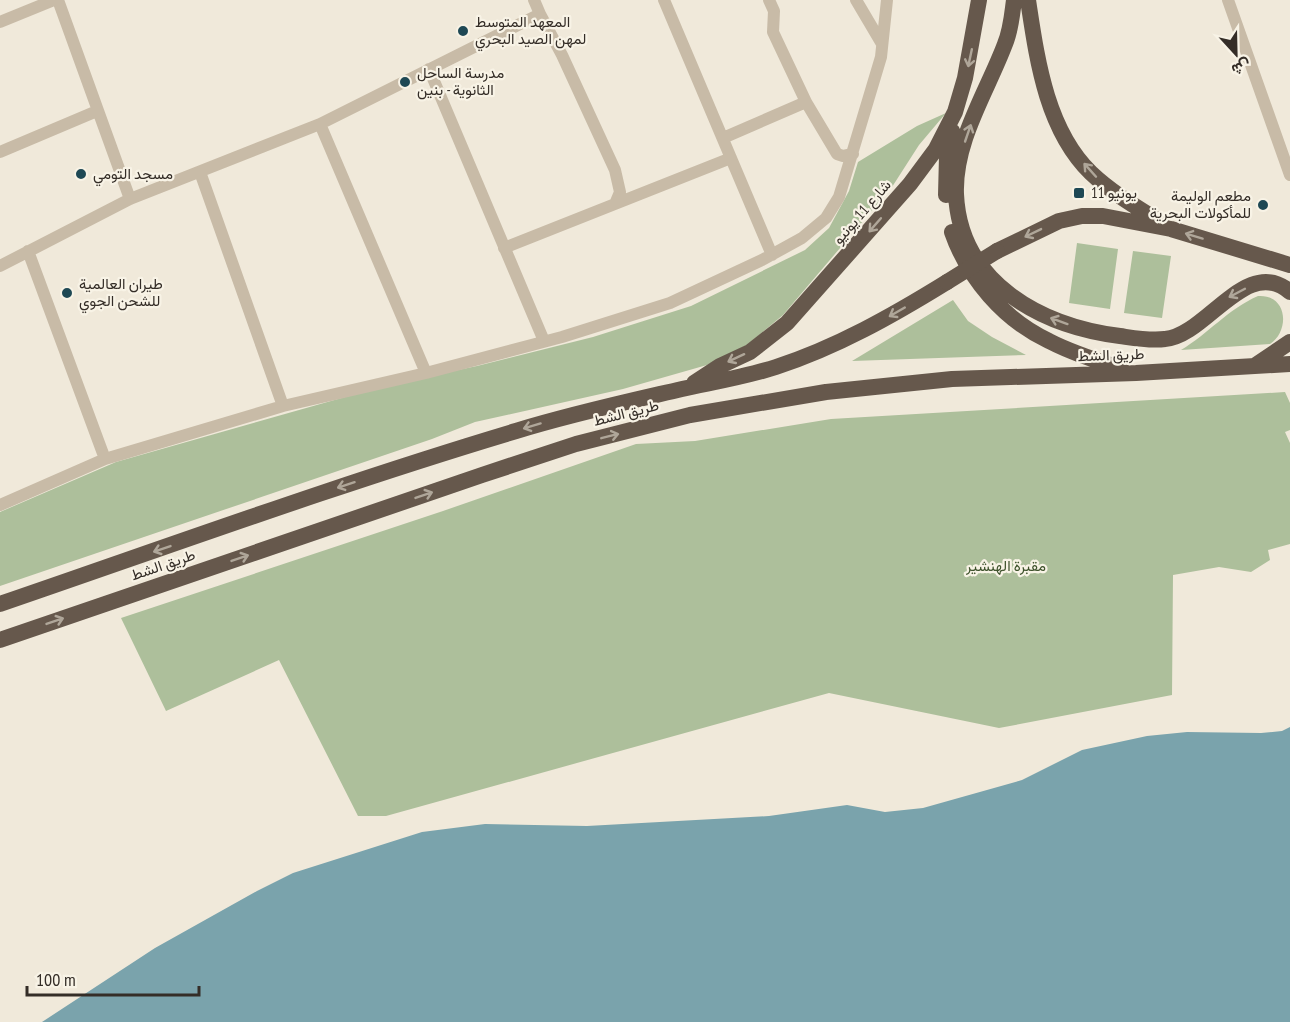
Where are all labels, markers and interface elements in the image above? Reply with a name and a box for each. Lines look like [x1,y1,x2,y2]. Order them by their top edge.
place label: المعهد المتوسط لمهن الصيد البحري [475,12,586,52]
marker: المعهد المتوسط لمهن الصيد البحري [456,24,470,38]
north arrow [1206,24,1266,84]
one-way arrow [964,47,975,67]
text: ش [1229,55,1254,81]
place label: مدرسة الساحل الثانوية - بنين [417,63,504,100]
marker: مدرسة الساحل الثانوية - بنين [398,75,412,89]
one-way arrow [963,124,974,143]
one-way arrow [1083,162,1097,177]
place label: مسجد التومي [93,164,173,187]
marker: مسجد التومي [74,167,88,181]
street label: شارع 11 يونيو [828,175,896,249]
place label: 11 يونيو [1091,183,1137,202]
marker: 11 يونيو [1072,186,1086,200]
place label: مطعم الوليمة للمأكولات البحرية [1150,186,1251,222]
marker: مطعم الوليمة للمأكولات البحرية [1256,198,1270,212]
one-way arrow [868,217,882,232]
one-way arrow [1024,227,1042,239]
one-way arrow [1185,230,1204,241]
place label: طيران العالمية للشحن الجوي [79,274,163,314]
marker: طيران العالمية للشحن الجوي [60,286,74,300]
one-way arrow [1229,287,1246,299]
one-way arrow [889,307,906,319]
one-way arrow [1050,315,1069,326]
street label: طريق الشط [1077,344,1145,366]
one-way arrow [727,353,745,365]
street label: طريق الشط [591,395,661,431]
one-way arrow [523,421,542,432]
one-way arrow [600,429,619,441]
one-way arrow [337,481,356,492]
one-way arrow [414,488,433,499]
one-way arrow [153,544,172,555]
street label: طريق الشط [128,545,198,585]
one-way arrow [230,551,249,562]
park label: مقبرة الهنشير [965,556,1046,575]
one-way arrow [45,614,64,625]
scale bar [27,959,200,997]
text: 100 m [36,968,76,991]

